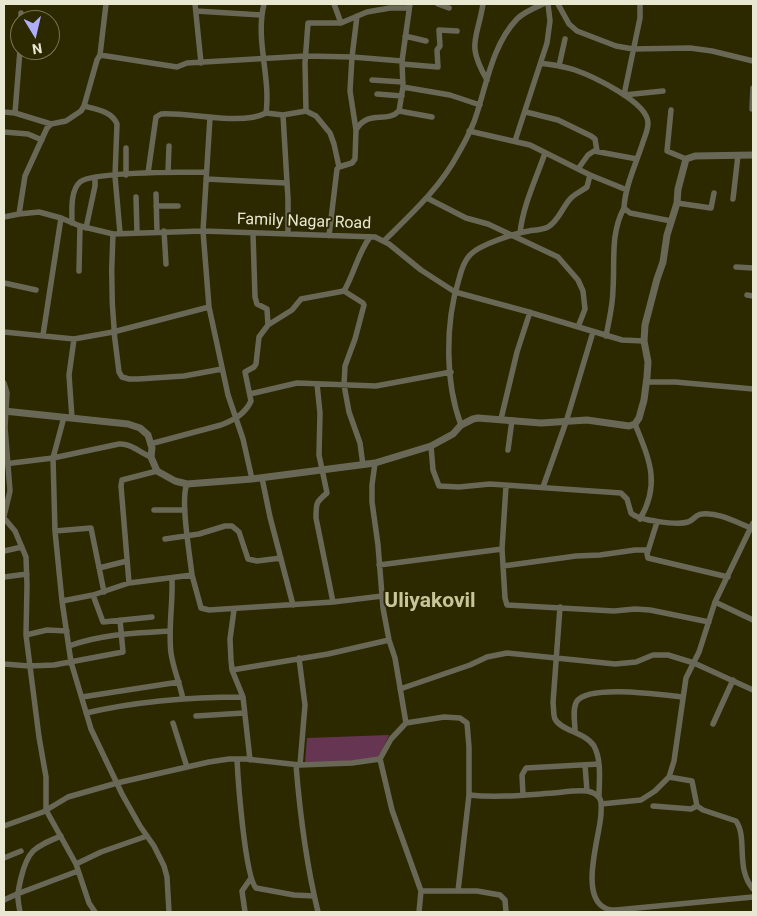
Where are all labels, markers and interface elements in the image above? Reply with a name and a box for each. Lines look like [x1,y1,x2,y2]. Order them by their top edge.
north arrow [10,10,60,60]
text: N [31,40,43,58]
street label: Family Nagar Road [236,210,372,234]
district label: Uliyakovil [384,589,476,615]

